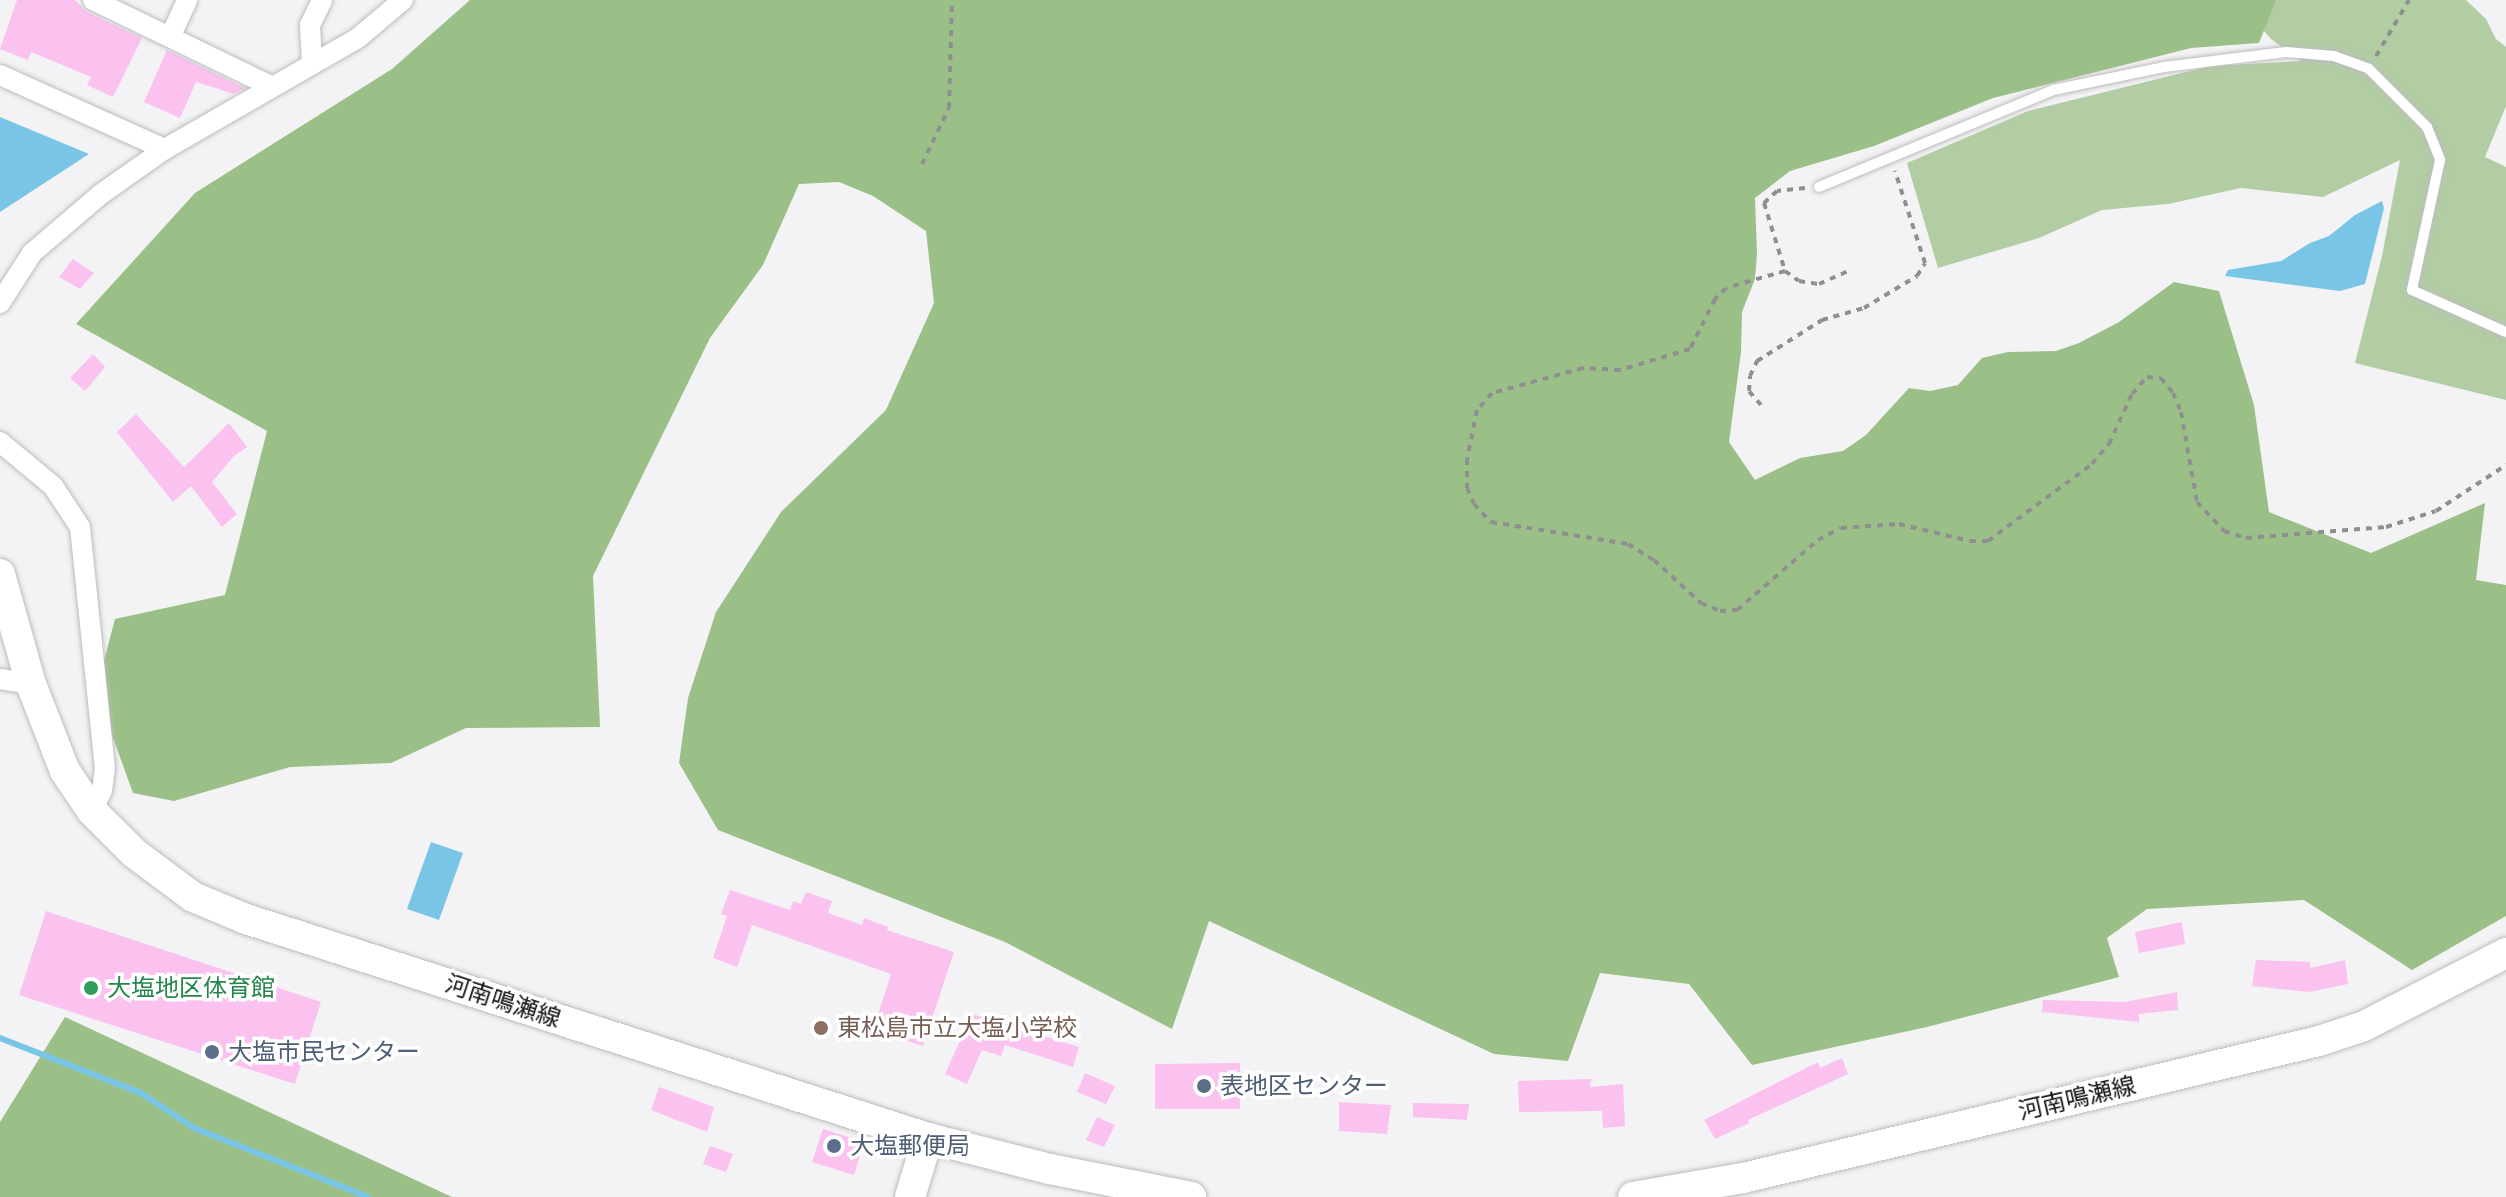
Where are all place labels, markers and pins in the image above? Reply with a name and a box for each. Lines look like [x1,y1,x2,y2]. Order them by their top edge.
place label: 大塩地区体育館 [107,974,275,1002]
marker: 大塩地区体育館 [82,979,100,997]
place label: 東松島市立大塩小学校 [837,1014,1077,1042]
marker: 東松島市立大塩小学校 [812,1019,830,1037]
place label: 大塩市民センター [228,1038,420,1066]
marker: 大塩市民センター [203,1043,221,1061]
place label: 表地区センター [1220,1072,1388,1100]
marker: 表地区センター [1195,1077,1213,1095]
place label: 大塩郵便局 [850,1132,970,1160]
marker: 大塩郵便局 [825,1137,843,1155]

